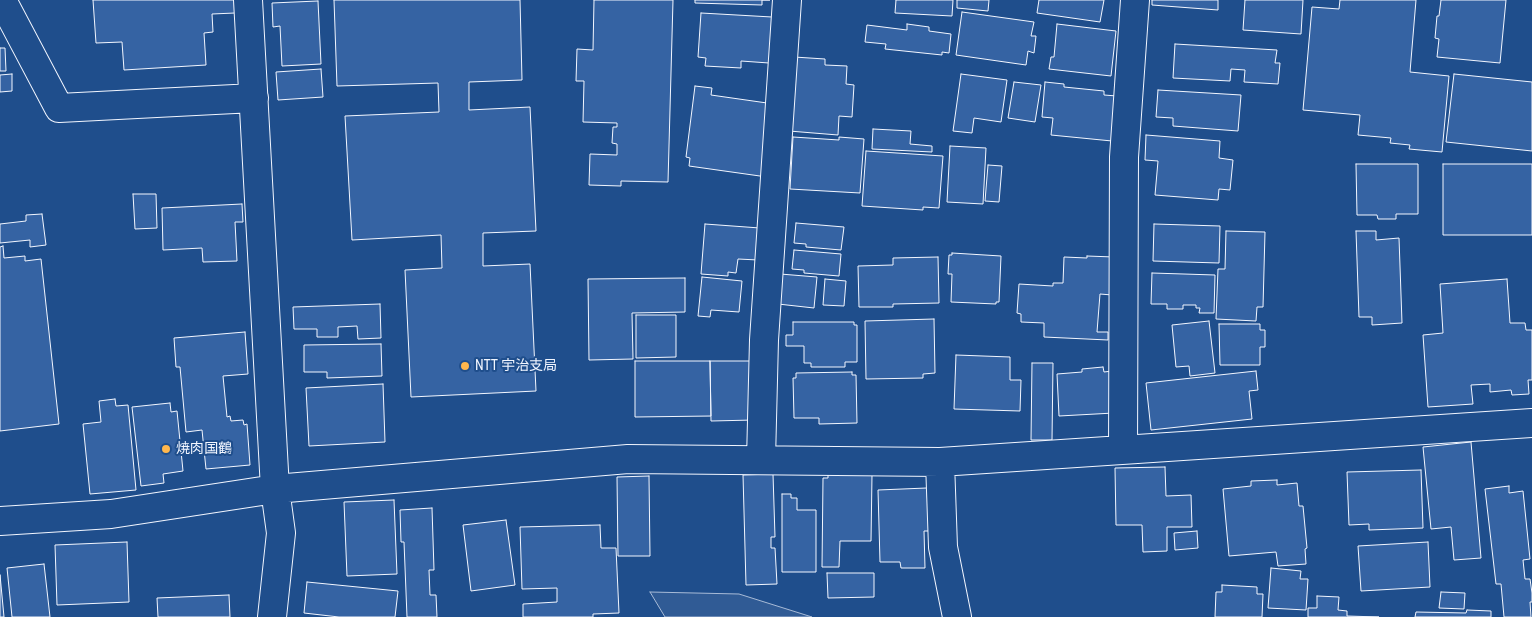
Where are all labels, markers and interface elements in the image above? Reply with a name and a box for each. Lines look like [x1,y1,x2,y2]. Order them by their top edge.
place label: NTT 宇治支局 [475,358,557,374]
marker: NTT 宇治支局 [459,360,471,372]
place label: 焼肉国鶴 [176,441,232,457]
marker: 焼肉国鶴 [160,443,172,455]

